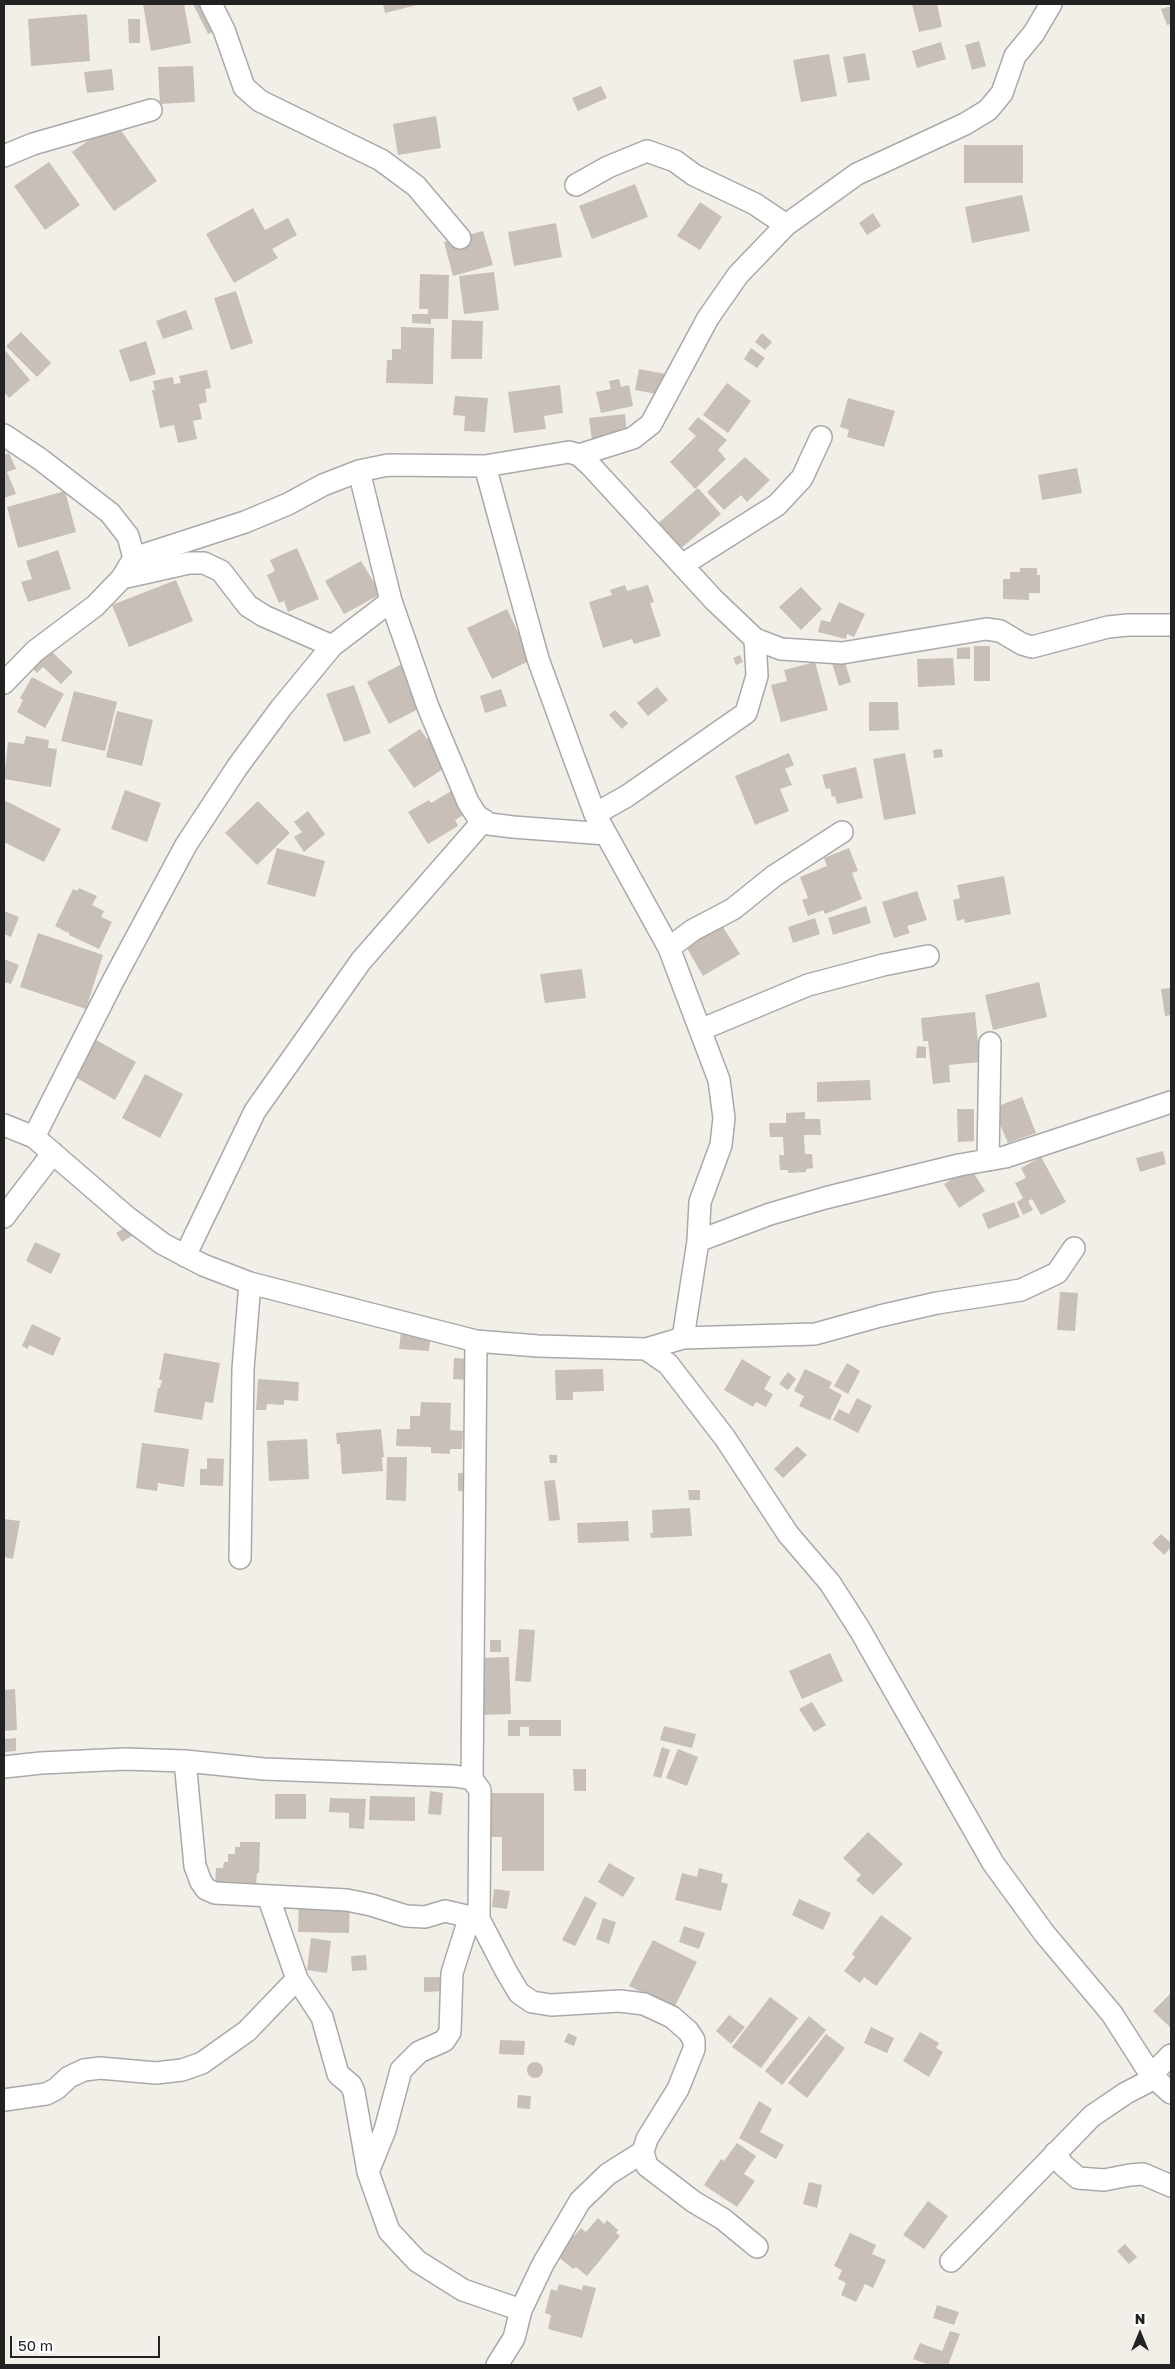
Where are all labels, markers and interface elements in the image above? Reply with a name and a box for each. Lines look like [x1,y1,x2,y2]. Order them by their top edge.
north arrow [1115,2309,1165,2359]
text: N [1135,2310,1145,2327]
scale bar [12,2326,162,2358]
text: 50 m [18,2336,53,2354]

